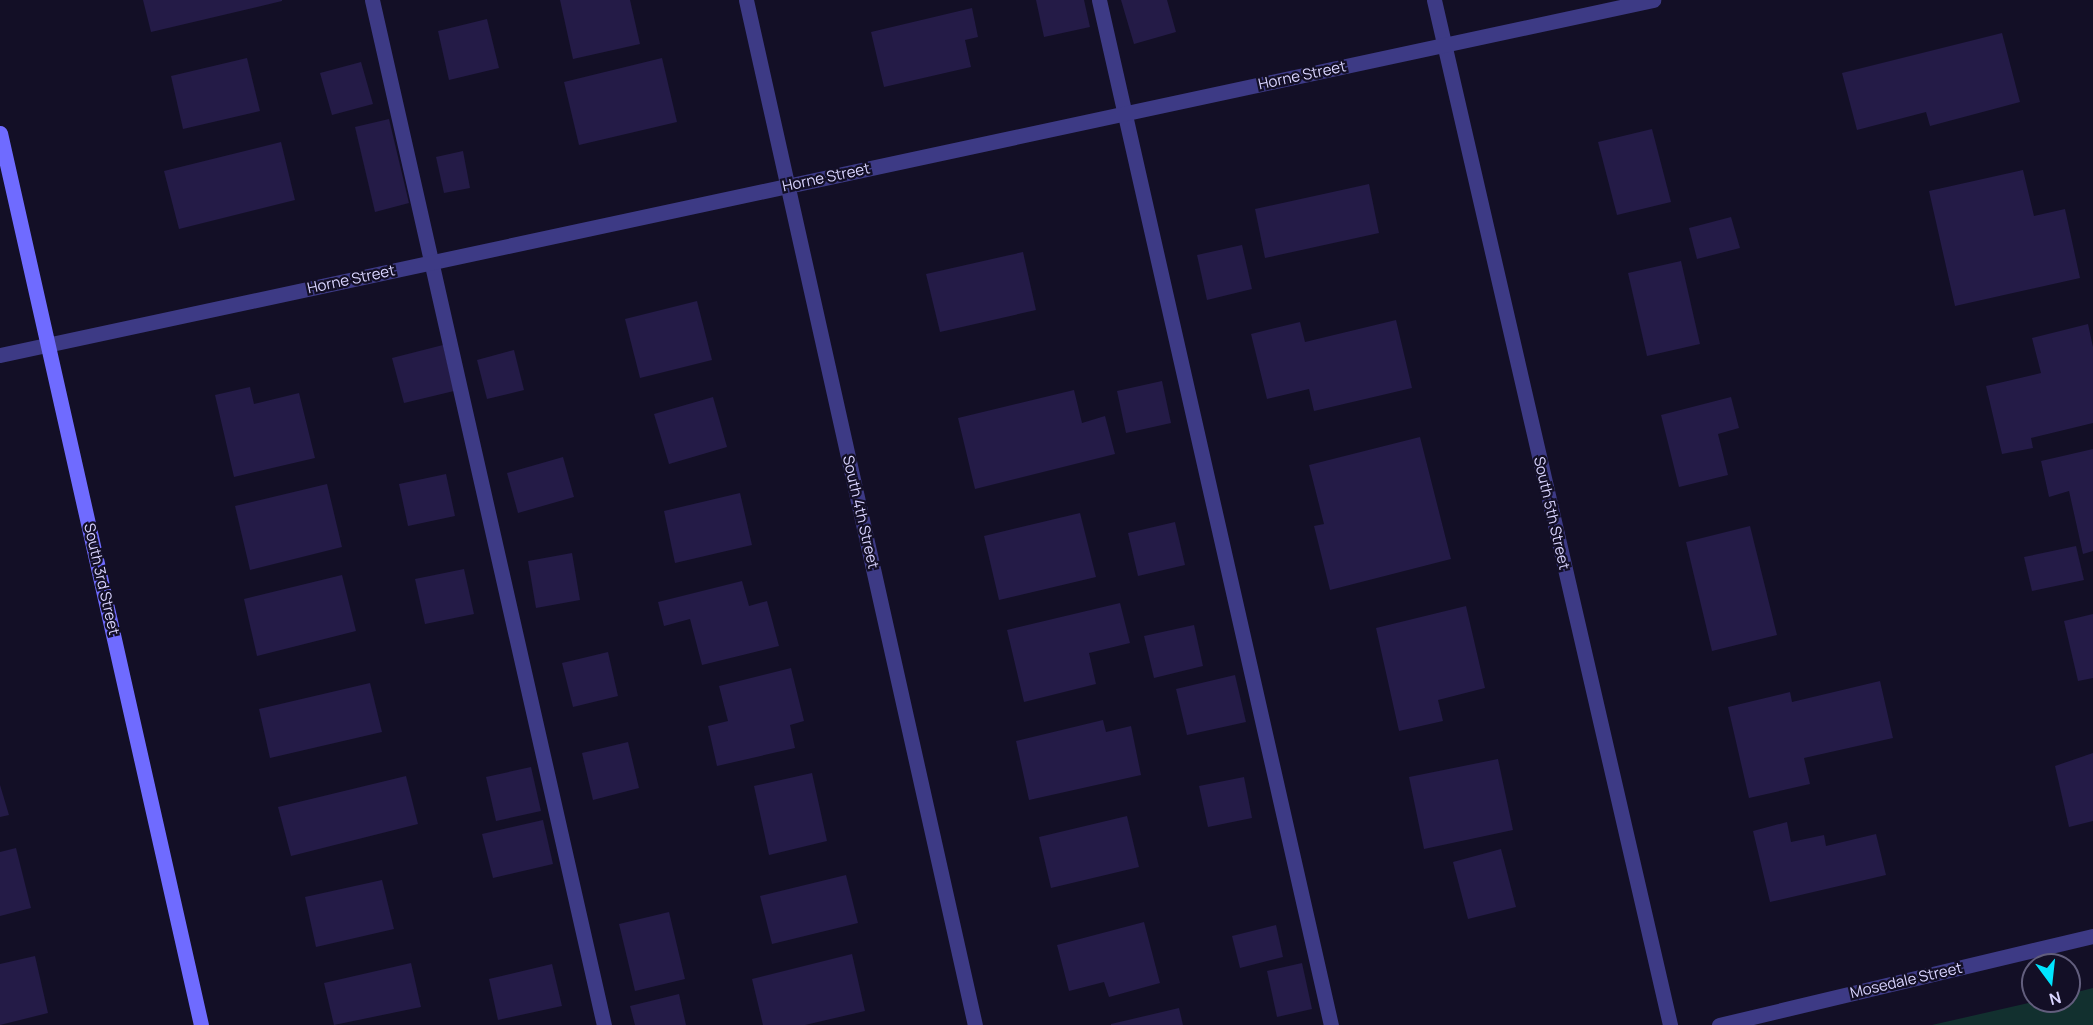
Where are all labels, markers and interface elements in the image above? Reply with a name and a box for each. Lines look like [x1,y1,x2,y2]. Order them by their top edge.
street label: Horne Street [1256,57,1348,93]
street label: Horne Street [780,159,872,195]
street label: Horne Street [305,261,397,297]
street label: South 4th Street [839,454,883,570]
street label: South 5th Street [1530,455,1574,571]
street label: South 3rd Street [80,521,124,637]
north arrow [2021,953,2081,1013]
street label: Mosedale Street [1848,958,1964,1002]
text: N [2047,986,2064,1011]

